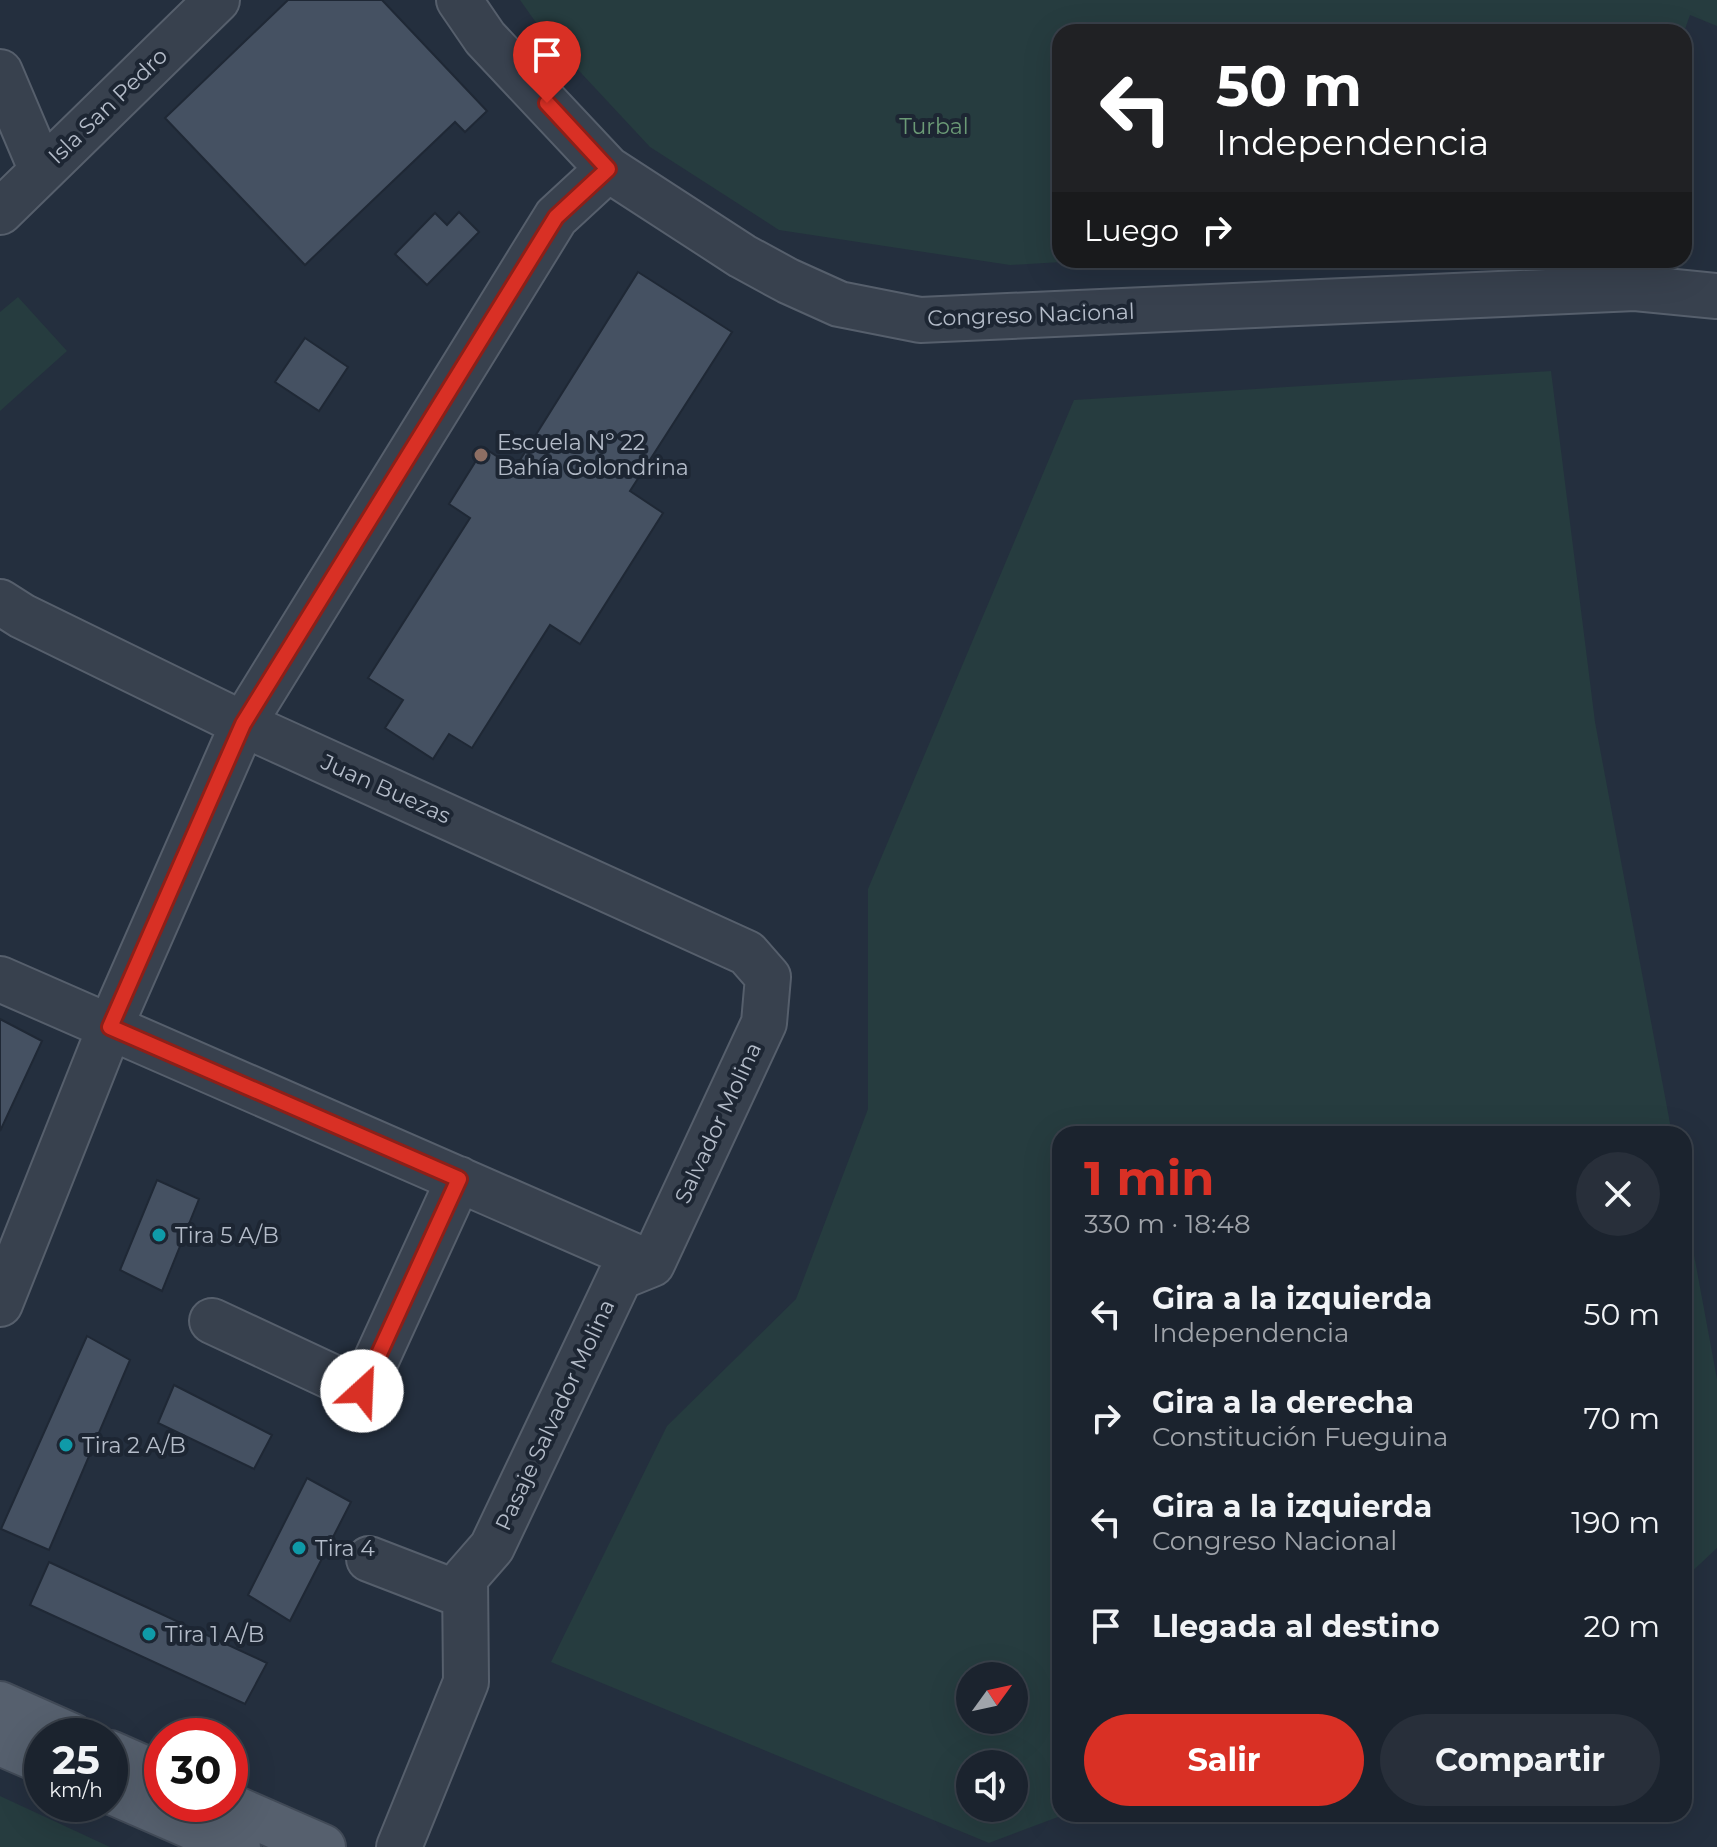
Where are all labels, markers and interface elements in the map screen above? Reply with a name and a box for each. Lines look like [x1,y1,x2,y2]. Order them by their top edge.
pin [513,21,581,103]
icon: arrive [525,33,569,77]
street label: Isla San Pedro [43,42,173,170]
text: 50 m [1216,52,1362,120]
icon: left [1084,56,1188,160]
park label: Turbal [899,113,969,140]
text: Independencia [1216,120,1489,164]
icon: right [1195,208,1239,252]
text: Luego [1084,212,1179,249]
street label: Congreso Nacional [927,298,1135,332]
place label: Escuela Nº 22 Bahía Golondrina [497,429,689,481]
marker: Escuela Nº 22 Bahía Golondrina [472,446,490,464]
street label: Juan Buezas [316,748,455,830]
street label: Salvador Molina [669,1038,767,1208]
text: 1 min [1084,1149,1214,1207]
button: close [1576,1152,1660,1236]
text: 330 m · 18:48 [1084,1208,1251,1240]
place label: Tira 5 A/B [175,1222,279,1249]
marker: Tira 5 A/B [150,1226,168,1244]
text: Gira a la izquierda [1152,1280,1432,1317]
icon: left [1084,1292,1128,1336]
street label: Pasaje Salvador Molina [490,1295,620,1535]
text: 50 m [1583,1296,1660,1333]
text: Independencia [1152,1317,1349,1349]
position arrow [320,1349,404,1433]
text: Gira a la derecha [1152,1384,1414,1421]
icon: right [1084,1396,1128,1440]
text: 70 m [1583,1400,1660,1437]
text: Constitución Fueguina [1152,1421,1448,1453]
place label: Tira 2 A/B [82,1432,186,1459]
marker: Tira 2 A/B [57,1436,75,1454]
text: Gira a la izquierda [1152,1488,1432,1525]
icon: left [1084,1500,1128,1544]
text: 190 m [1571,1504,1660,1541]
text: Congreso Nacional [1152,1525,1397,1557]
place label: Tira 4 [315,1535,375,1562]
marker: Tira 4 [290,1539,308,1557]
icon: arrive [1084,1604,1128,1648]
text: Llegada al destino [1152,1608,1440,1645]
text: 20 m [1583,1608,1660,1645]
place label: Tira 1 A/B [165,1621,264,1648]
marker: Tira 1 A/B [140,1625,158,1643]
north arrow [956,1662,1028,1734]
map controls [956,1662,1028,1822]
button: Salir [1084,1714,1364,1806]
button: Compartir [1380,1714,1660,1806]
speed limit sign: 30 [144,1718,248,1822]
text: 25 [52,1735,100,1784]
button: sound [956,1750,1028,1822]
text: km/h [49,1778,103,1802]

